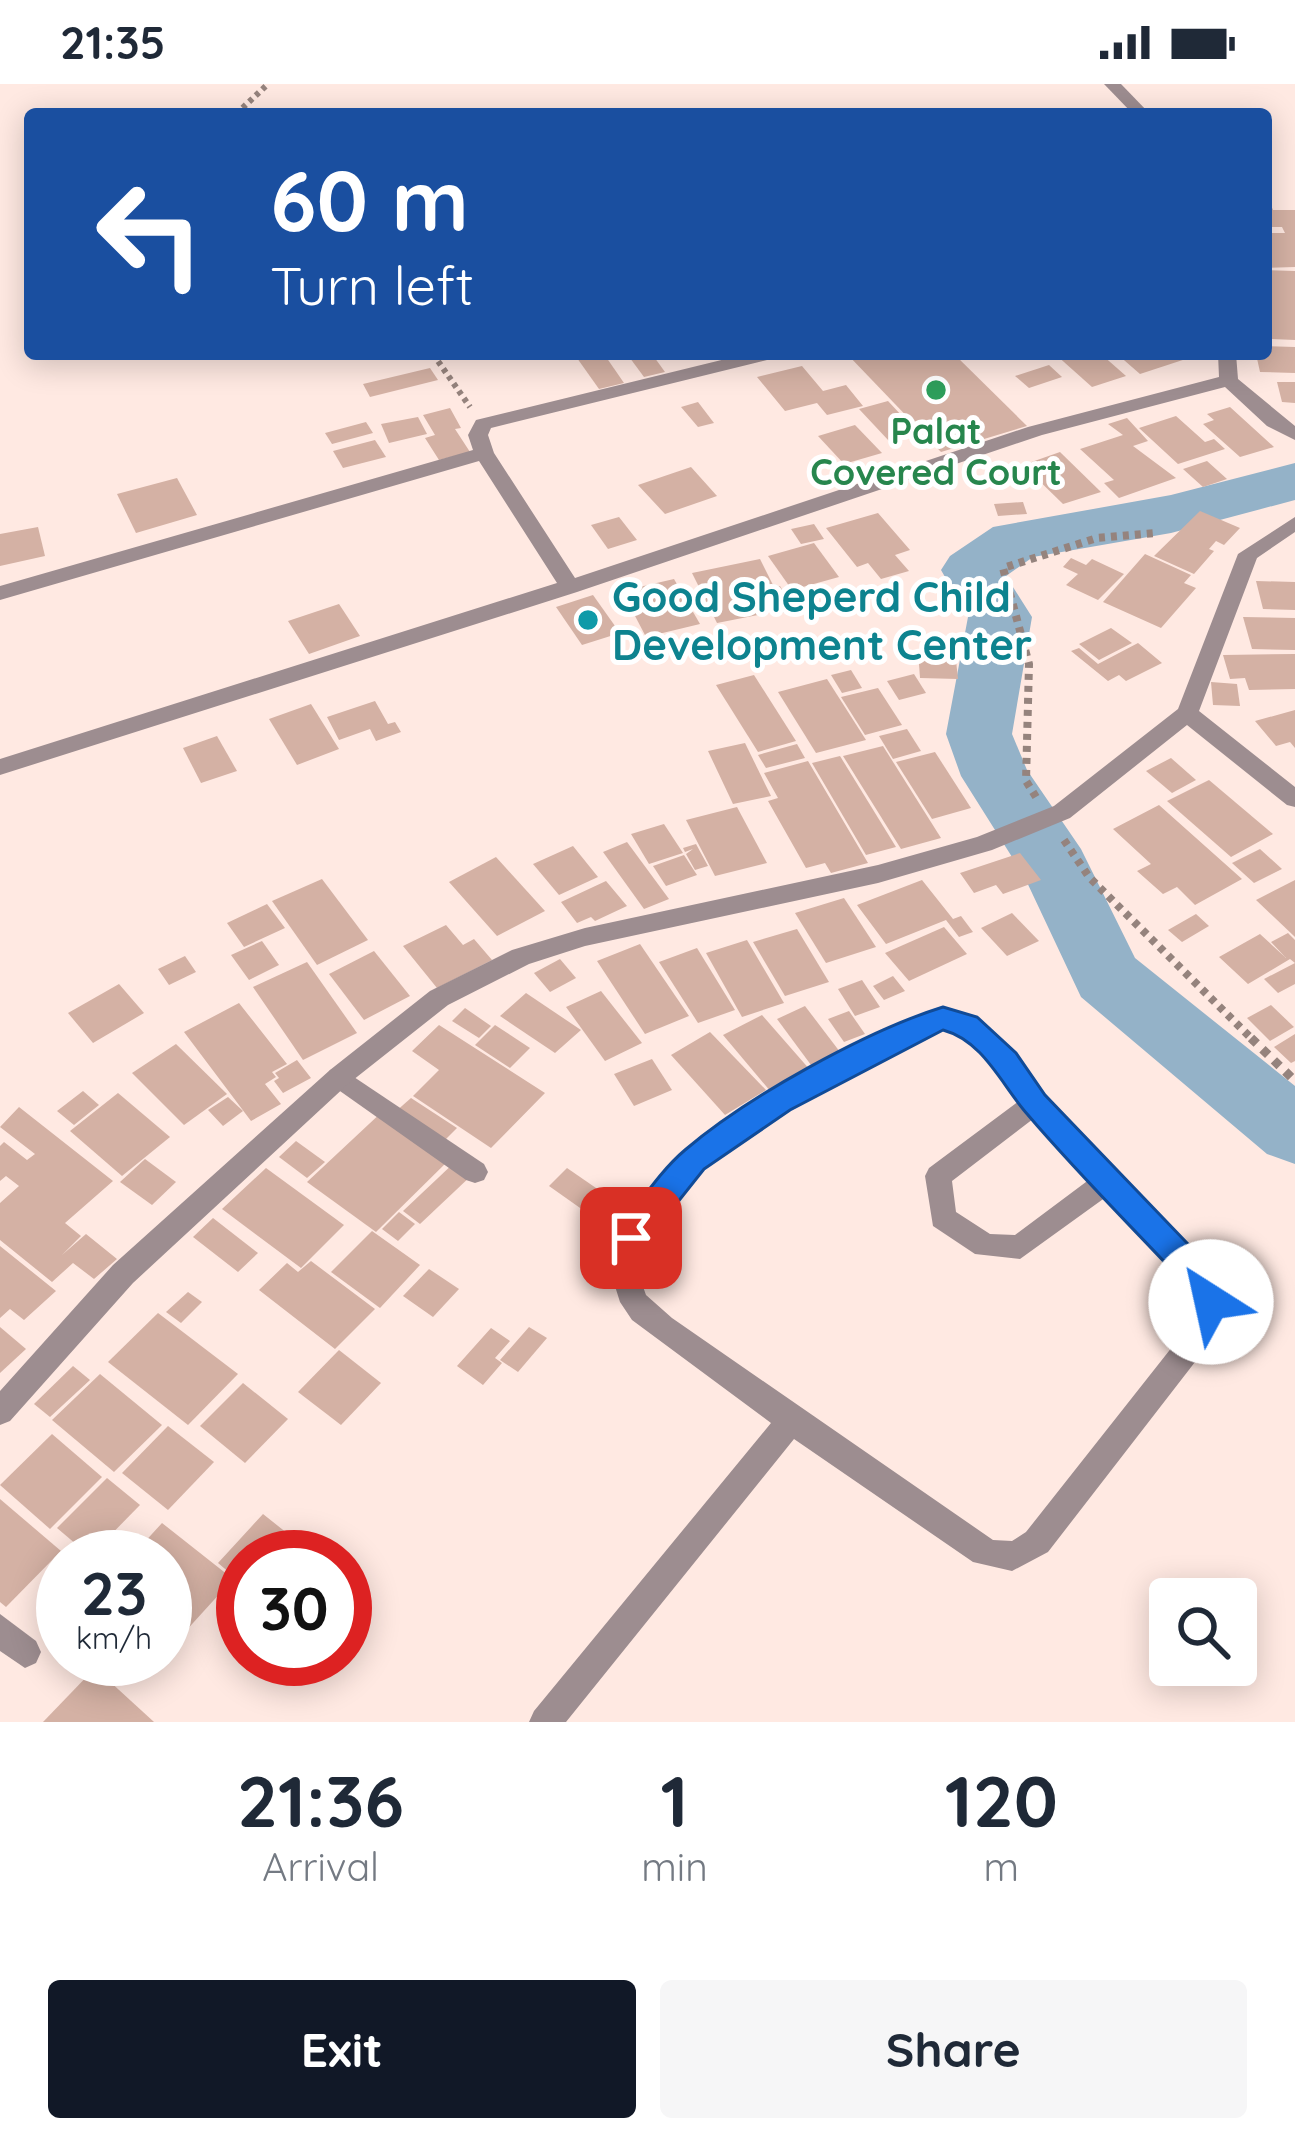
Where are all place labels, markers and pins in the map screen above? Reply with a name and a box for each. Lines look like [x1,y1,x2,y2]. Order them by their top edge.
marker: Palat Covered Court [923,377,949,403]
place label: Palat Covered Court [810,408,1062,494]
place label: Good Sheperd Child Development Center [612,570,1032,671]
marker: Good Sheperd Child Development Center [575,607,601,633]
pin [580,1187,682,1289]

